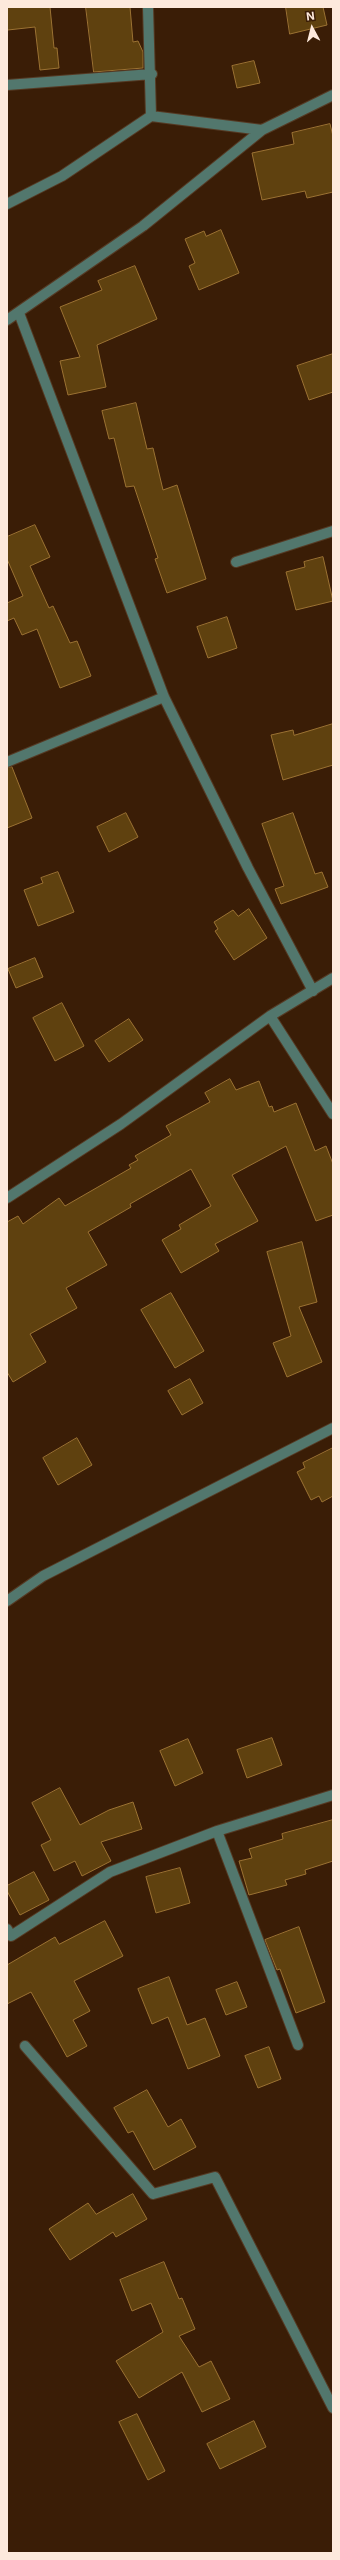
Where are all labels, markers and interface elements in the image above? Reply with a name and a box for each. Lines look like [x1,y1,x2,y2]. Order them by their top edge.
north arrow [292,8,332,48]
text: N [306,9,316,24]

